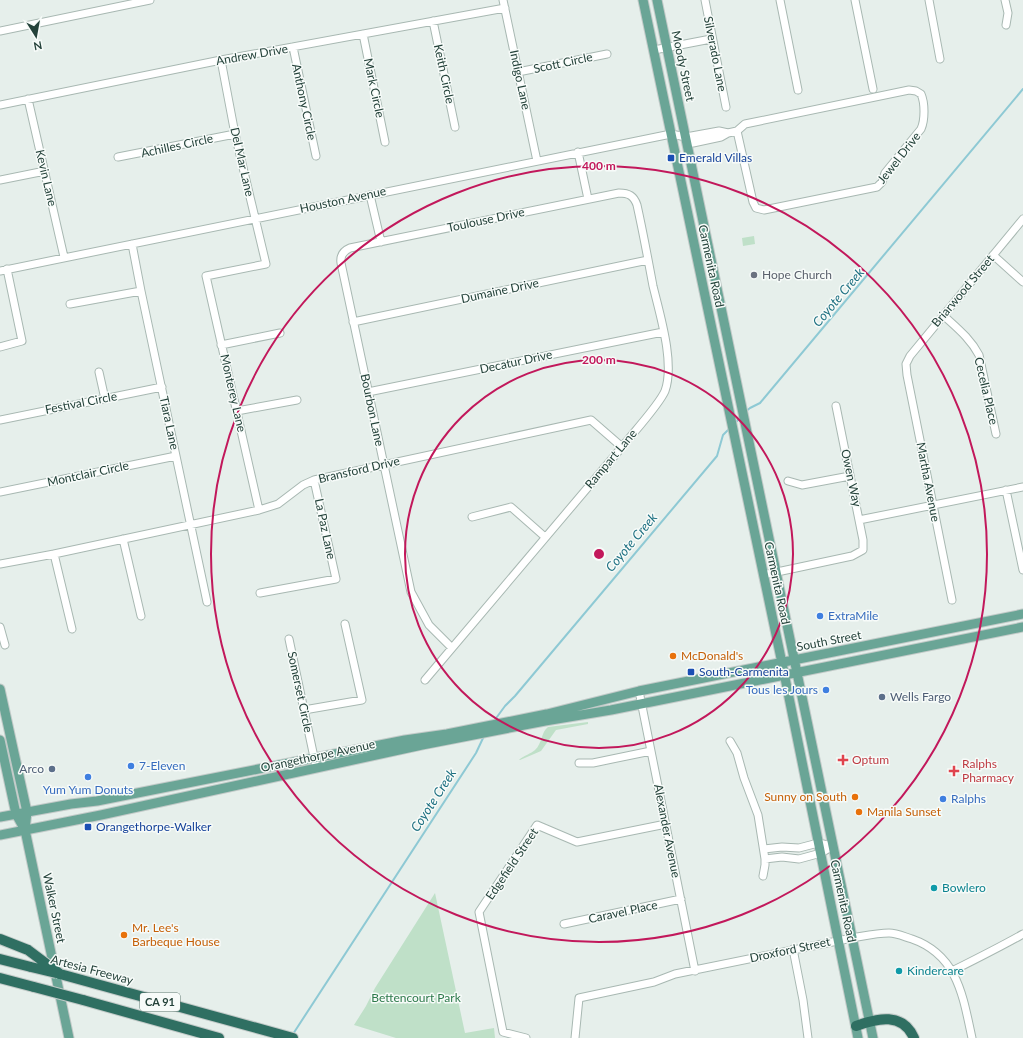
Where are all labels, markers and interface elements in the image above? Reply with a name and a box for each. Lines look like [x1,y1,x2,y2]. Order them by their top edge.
street label: Silverado Lane [701,15,730,93]
north arrow [16,16,56,56]
street label: Moody Street [669,29,698,103]
text: N [33,39,43,53]
street label: Andrew Drive [215,41,289,68]
street label: Keith Circle [431,43,458,105]
street label: Indigo Lane [507,49,534,111]
street label: Scott Circle [532,49,594,76]
street label: Mark Circle [361,57,388,119]
street label: Anthony Circle [289,62,320,142]
street label: Del Mar Lane [227,126,258,198]
street label: Jewel Drive [874,129,923,186]
street label: Achilles Circle [139,131,214,160]
street label: Kevin Lane [33,148,60,208]
place label: Emerald Villas [679,150,752,165]
marker: Emerald Villas [666,153,676,163]
text: 400 m [582,158,616,173]
street label: Houston Avenue [298,183,387,216]
street label: Toulouse Drive [446,204,526,235]
street label: Carmenita Road [695,223,728,309]
street label: Briarwood Street [928,251,998,330]
water label: Coyote Creek [809,264,868,330]
place label: Hope Church [762,267,832,282]
marker: Hope Church [749,270,759,280]
street label: Dumaine Drive [460,275,540,306]
street label: Decatur Drive [478,347,554,377]
text: 200 m [582,352,616,367]
street label: Monterey Lane [217,353,250,433]
street label: Cecelia Place [971,356,1002,426]
street label: Bourbon Lane [357,372,388,448]
street label: Festival Circle [44,388,118,417]
street label: Tiara Lane [157,395,182,451]
street label: Rampart Lane [581,426,640,491]
street label: Martha Avenue [913,441,944,523]
street label: Owen Way [838,448,865,509]
street label: Bransford Drive [317,453,401,486]
street label: Montclair Circle [46,458,130,489]
street label: La Paz Lane [312,497,339,561]
water label: Coyote Creek [602,509,661,575]
street label: Carmenita Road [761,540,794,626]
centre of rings [592,547,606,561]
place label: ExtraMile [828,608,878,623]
marker: ExtraMile [815,611,825,621]
street label: South Street [795,627,863,654]
place label: McDonald's [681,648,743,663]
street label: Somerset Circle [285,650,316,734]
marker: McDonald's [668,651,678,661]
place label: South-Carmenita [699,664,789,679]
marker: South-Carmenita [686,667,696,677]
place label: Tous les Jours [746,682,818,697]
marker: Tous les Jours [821,685,831,695]
place label: Wells Fargo [890,689,951,704]
marker: Wells Fargo [877,692,887,702]
street label: Orangethorpe Avenue [259,736,376,775]
place label: Optum [852,752,889,767]
marker: Optum [837,754,849,766]
place label: Ralphs Pharmacy [962,756,1015,785]
place label: 7-Eleven [139,758,185,773]
place label: Arco [19,761,44,776]
marker: 7-Eleven [126,761,136,771]
marker: Arco [47,764,57,774]
water label: Coyote Creek [407,765,460,834]
marker: Ralphs Pharmacy [949,766,959,776]
marker: Yum Yum Donuts [83,772,93,782]
place label: Yum Yum Donuts [43,782,133,797]
street label: Alexander Avenue [651,783,684,879]
place label: Sunny on South [764,789,847,804]
place label: Ralphs [951,791,986,806]
marker: Sunny on South [850,792,860,802]
marker: Ralphs [938,794,948,804]
place label: Manila Sunset [867,804,942,819]
marker: Manila Sunset [854,807,864,817]
place label: Orangethorpe-Walker [96,819,212,834]
marker: Orangethorpe-Walker [83,822,93,832]
street label: Edgefield Street [482,824,541,902]
street label: Carmenita Road [827,858,860,944]
street label: Walker Street [40,871,69,945]
place label: Bowlero [942,880,986,895]
marker: Bowlero [929,883,939,893]
street label: Caravel Place [587,897,659,926]
place label: Mr. Lee's Barbeque House [132,920,220,949]
marker: Mr. Lee's Barbeque House [119,930,129,940]
street label: Droxford Street [748,934,832,965]
street label: Artesia Freeway [49,951,136,988]
place label: Kindercare [907,963,964,978]
marker: Kindercare [894,966,904,976]
park label: Bettencourt Park [371,990,462,1005]
road number: CA 91 [140,993,180,1011]

